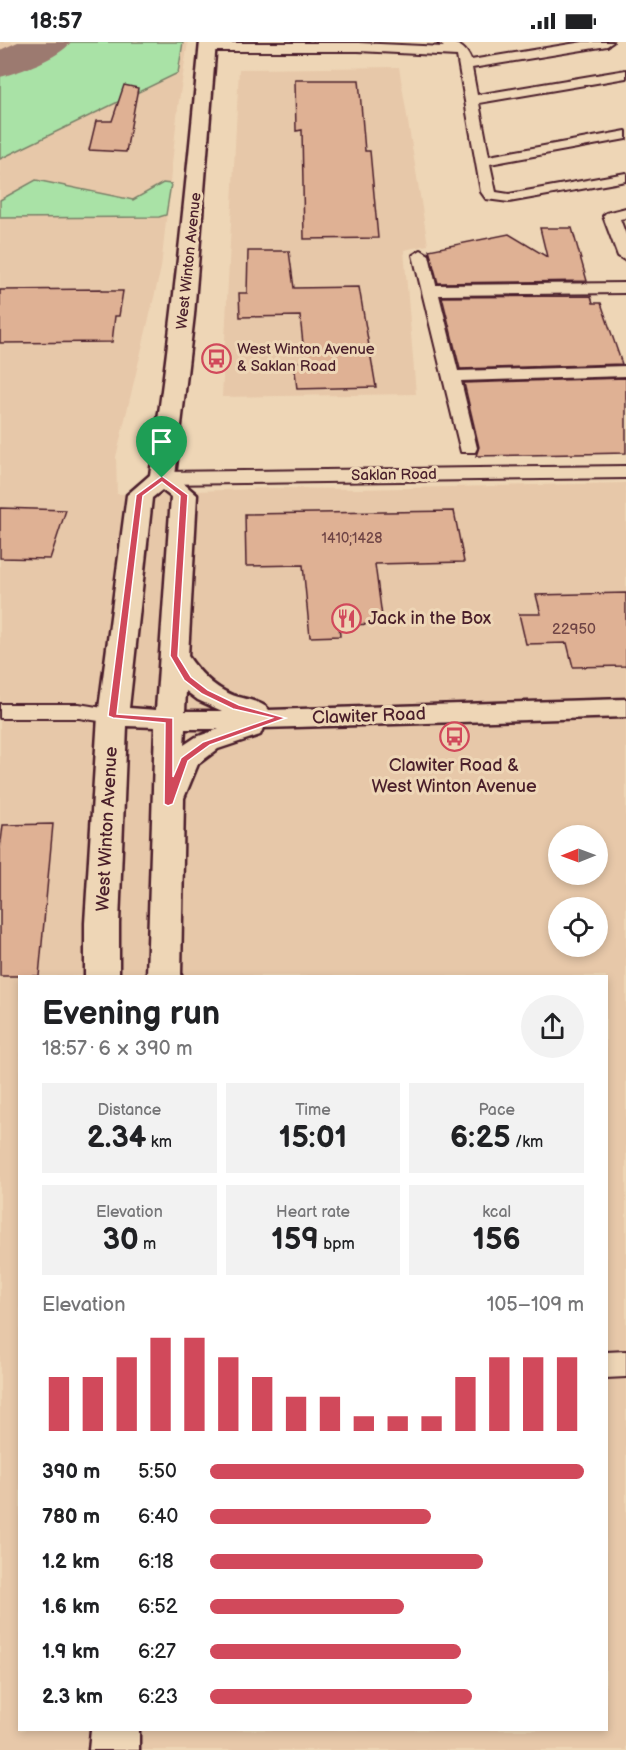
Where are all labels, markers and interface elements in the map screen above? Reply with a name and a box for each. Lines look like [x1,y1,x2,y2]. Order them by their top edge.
text: 18:57 [30,8,83,35]
street label: West Winton Avenue [172,191,206,330]
place label: West Winton Avenue & Saklan Road [237,340,375,376]
bus stop icon: West Winton Avenue & Saklan Road [200,342,232,374]
pin [136,416,187,478]
icon: arrive [145,425,178,458]
street label: Saklan Road [351,465,437,485]
house number: 1410;1428 [322,530,382,547]
restaurant icon: Jack in the Box [331,602,363,634]
place label: Jack in the Box [368,608,492,629]
house number: 22950 [552,620,596,639]
street label: Clawiter Road [312,704,426,728]
bus stop icon: Clawiter Road & West Winton Avenue [438,720,470,752]
street label: West Winton Avenue [92,746,122,912]
place label: Clawiter Road & West Winton Avenue [371,755,537,797]
north arrow [548,825,608,885]
map controls [548,825,608,957]
button: locate [548,897,608,957]
text: Evening run [42,994,220,1034]
button: share [521,995,584,1058]
text: 18:57 · 6 × 390 m [42,1037,192,1061]
text: Distance [97,1101,161,1120]
text: Time [295,1101,331,1120]
text: Pace [478,1101,515,1120]
text: 2.34 [87,1120,147,1156]
text: 15:01 [279,1120,347,1156]
text: 6:25 [450,1120,511,1156]
text: km [147,1133,172,1152]
text: /km [511,1133,543,1152]
text: Elevation [96,1203,163,1222]
text: Heart rate [276,1203,350,1222]
text: kcal [482,1203,511,1222]
text: 30 [102,1222,139,1258]
text: 159 [271,1222,319,1258]
text: 156 [473,1222,521,1258]
text: m [139,1235,156,1254]
text: bpm [319,1235,355,1254]
text: Elevation [42,1293,125,1317]
text: 105–109 m [487,1293,584,1317]
text: 390 m [42,1460,100,1484]
text: 5:50 [138,1460,177,1484]
text: 780 m [42,1505,100,1529]
text: 6:40 [138,1505,178,1529]
text: 1.2 km [42,1550,100,1574]
text: 6:18 [138,1550,174,1574]
text: 1.6 km [42,1595,100,1619]
text: 6:52 [138,1595,178,1619]
text: 1.9 km [42,1640,99,1664]
text: 6:27 [138,1640,176,1664]
text: 2.3 km [42,1685,103,1709]
text: 6:23 [138,1685,178,1709]

